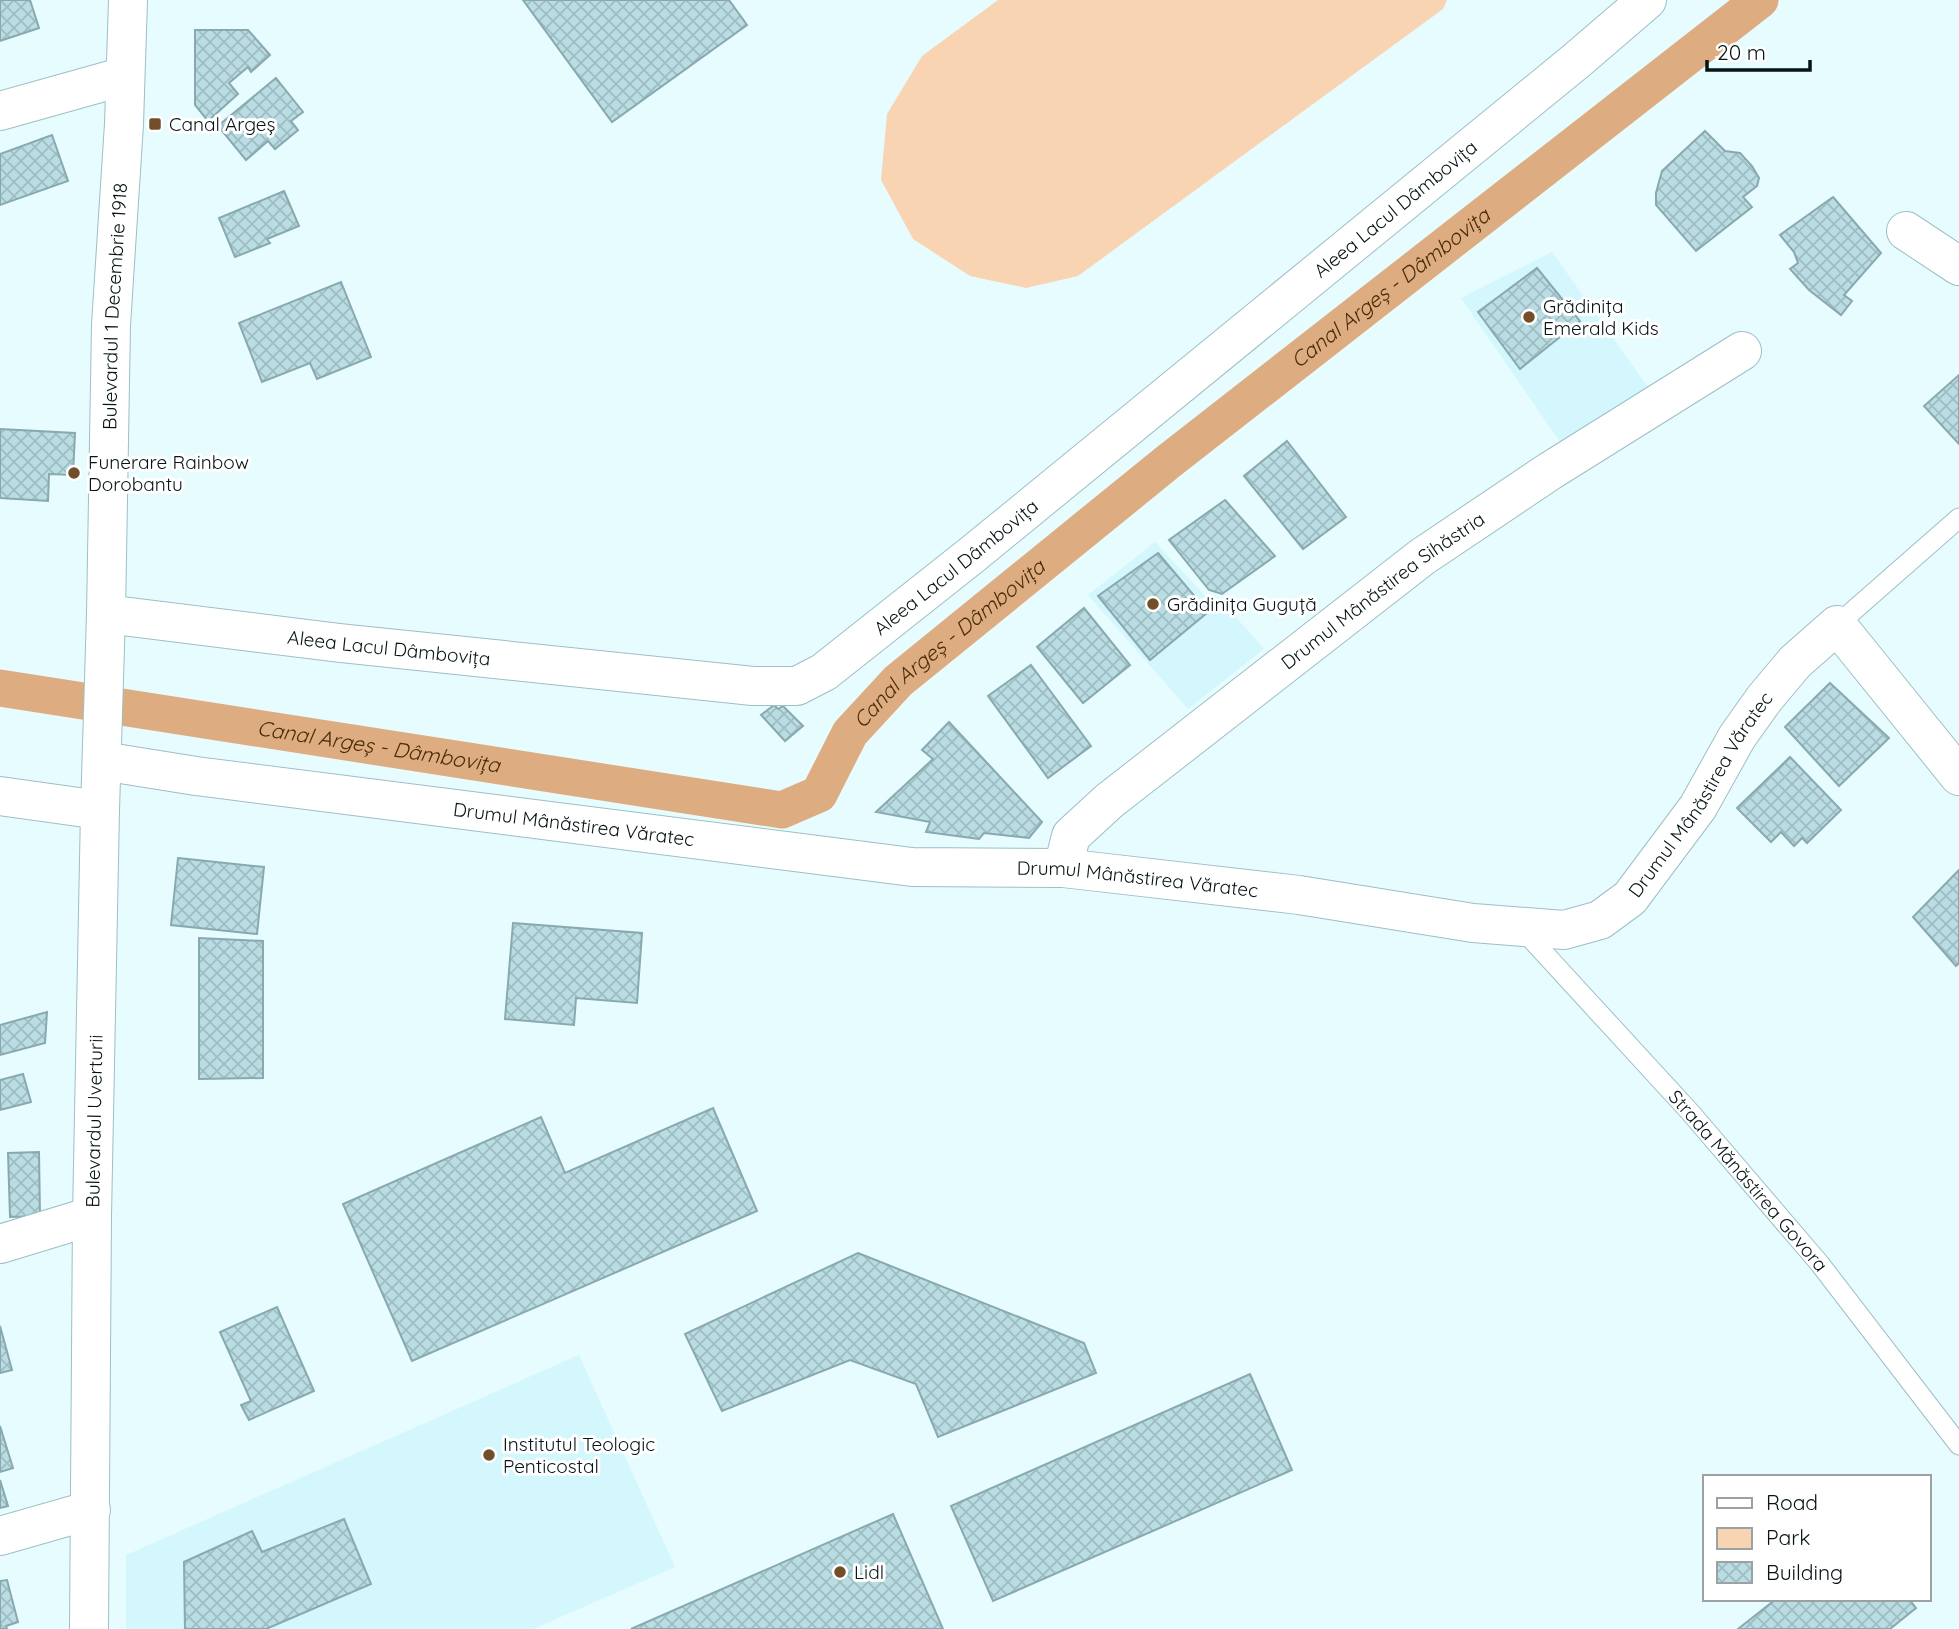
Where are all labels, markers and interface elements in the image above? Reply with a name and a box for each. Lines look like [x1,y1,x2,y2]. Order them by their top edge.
scale bar [1707,28,1810,72]
text: 20 m [1717,39,1766,65]
place label: Canal Argeș [169,112,276,136]
marker: Canal Argeș [147,116,163,132]
street label: Aleea Lacul Dâmbovița [1309,135,1482,283]
street label: Bulevardul 1 Decembrie 1918 [97,182,132,430]
water label: Canal Argeș - Dâmbovița [1285,201,1496,373]
place label: Grădinița Emerald Kids [1543,294,1659,340]
marker: Grădinița Emerald Kids [1521,309,1537,325]
place label: Funerare Rainbow Dorobantu [88,450,249,496]
marker: Funerare Rainbow Dorobantu [66,465,82,481]
street label: Aleea Lacul Dâmbovița [869,494,1043,640]
street label: Drumul Mânăstirea Sihăstria [1276,506,1489,675]
water label: Canal Argeș - Dâmbovița [847,552,1051,733]
place label: Grădinița Guguță [1167,592,1317,616]
marker: Grădinița Guguță [1145,596,1161,612]
street label: Aleea Lacul Dâmbovița [286,625,492,671]
street label: Drumul Mânăstirea Văratec [1623,686,1777,902]
water label: Canal Argeș - Dâmbovița [255,714,503,778]
street label: Drumul Mânăstirea Văratec [452,797,696,851]
street label: Drumul Mânăstirea Văratec [1017,856,1260,902]
street label: Bulevardul Uverturii [80,1034,108,1208]
street label: Strada Mănăstirea Govora [1664,1085,1833,1276]
place label: Institutul Teologic Penticostal [503,1432,655,1478]
marker: Institutul Teologic Penticostal [481,1447,497,1463]
legend [1703,1475,1931,1601]
text: Road [1766,1489,1818,1515]
text: Park [1766,1524,1810,1550]
text: Building [1766,1559,1843,1585]
place label: Lidl [854,1560,884,1584]
marker: Lidl [832,1564,848,1580]

